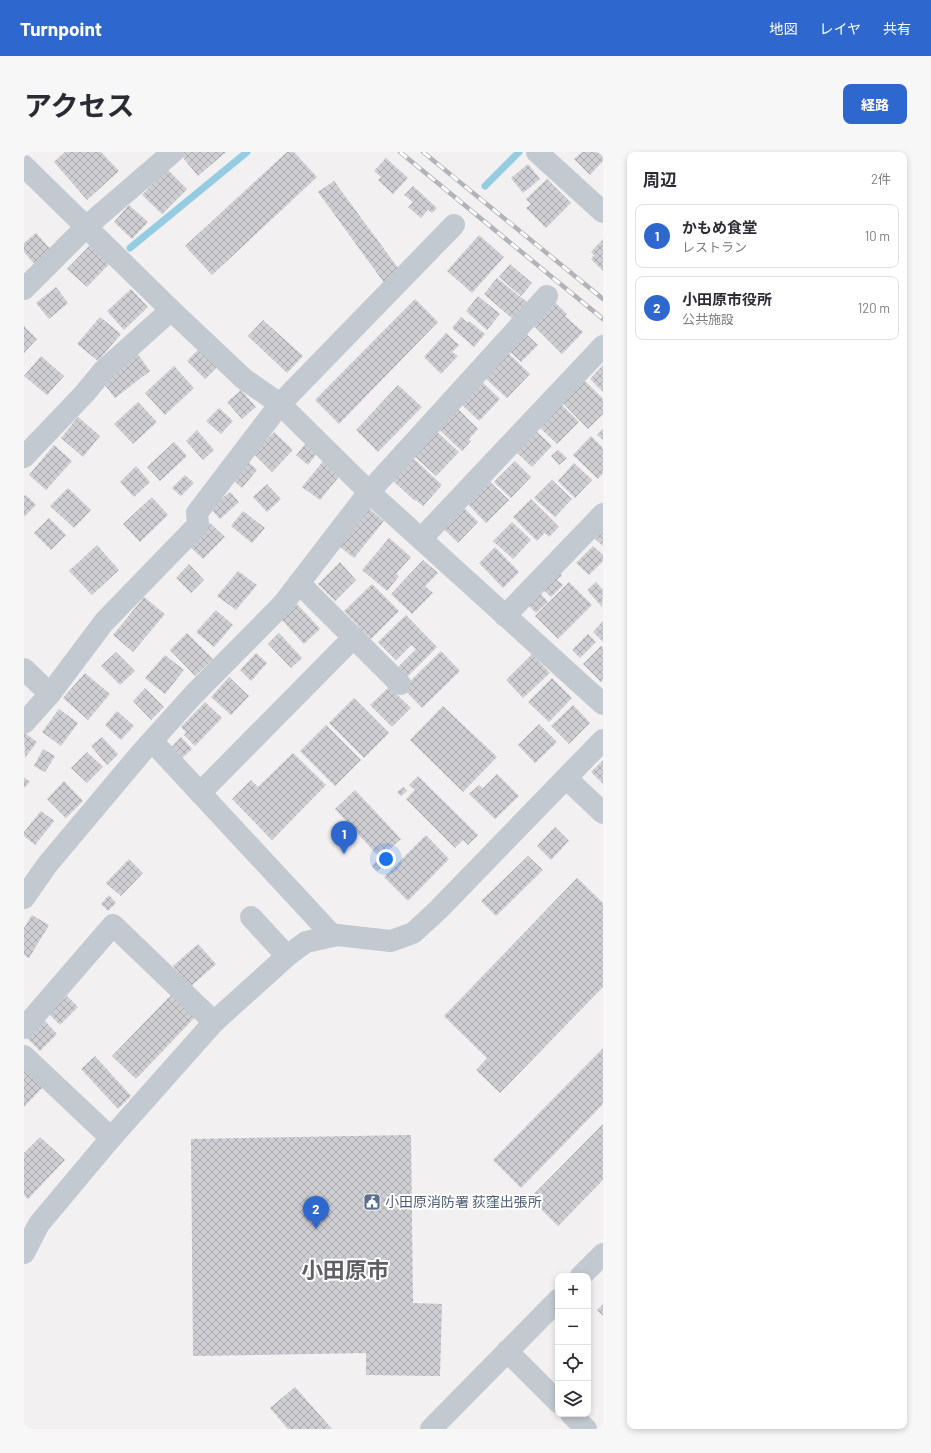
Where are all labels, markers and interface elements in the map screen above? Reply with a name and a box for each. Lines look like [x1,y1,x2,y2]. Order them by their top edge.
text: Turnpoint [20,17,102,40]
text: 地図 [769,20,797,37]
text: レイヤ [819,20,861,37]
text: 共有 [883,20,911,37]
button: 経路 [843,84,907,124]
text: アクセス [24,88,135,122]
text: 周辺 [643,169,677,189]
text: 2件 [871,171,891,187]
text: かもめ食堂 [682,218,757,236]
text: 1 [655,228,659,244]
text: 10 m [865,228,890,244]
text: レストラン [682,239,747,255]
text: 小田原市役所 [682,290,772,308]
text: 2 [653,300,661,316]
text: 120 m [858,300,890,316]
text: 公共施設 [682,311,734,327]
pin: 1 [331,821,357,854]
your location [376,849,396,869]
public building icon: 小田原消防署 荻窪出張所 [362,1192,382,1212]
place label: 小田原消防署 荻窪出張所 [385,1193,542,1210]
pin: 2 [303,1196,329,1229]
district label: 小田原市 [301,1256,389,1282]
map controls [555,1273,591,1417]
button: + [555,1273,591,1309]
button: − [555,1309,591,1345]
button: locate [555,1345,591,1381]
button: layers [555,1381,591,1417]

